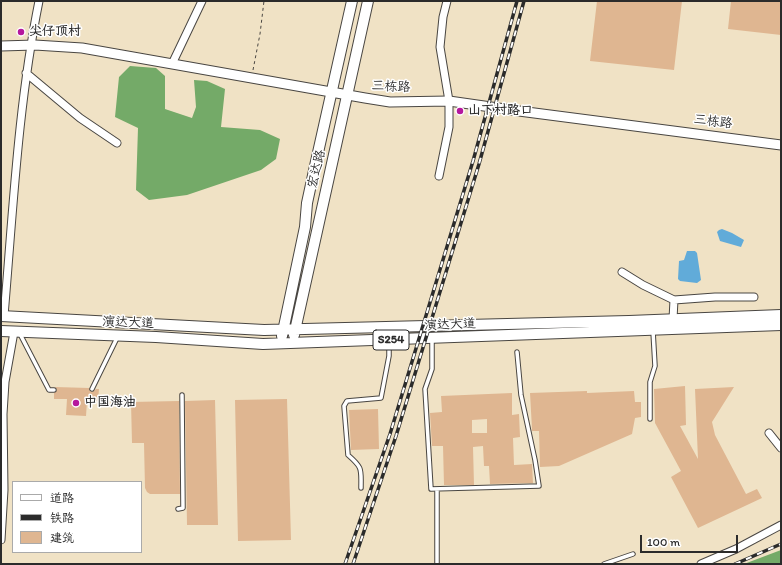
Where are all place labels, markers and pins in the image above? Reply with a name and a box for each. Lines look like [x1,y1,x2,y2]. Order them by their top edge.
place label: 尖仔顶村 [29,24,81,40]
marker: 尖仔顶村 [16,27,26,37]
place label: 山下村路口 [468,103,533,119]
marker: 山下村路口 [455,106,465,116]
place label: 中国海油 [84,395,136,411]
marker: 中国海油 [71,398,81,408]

